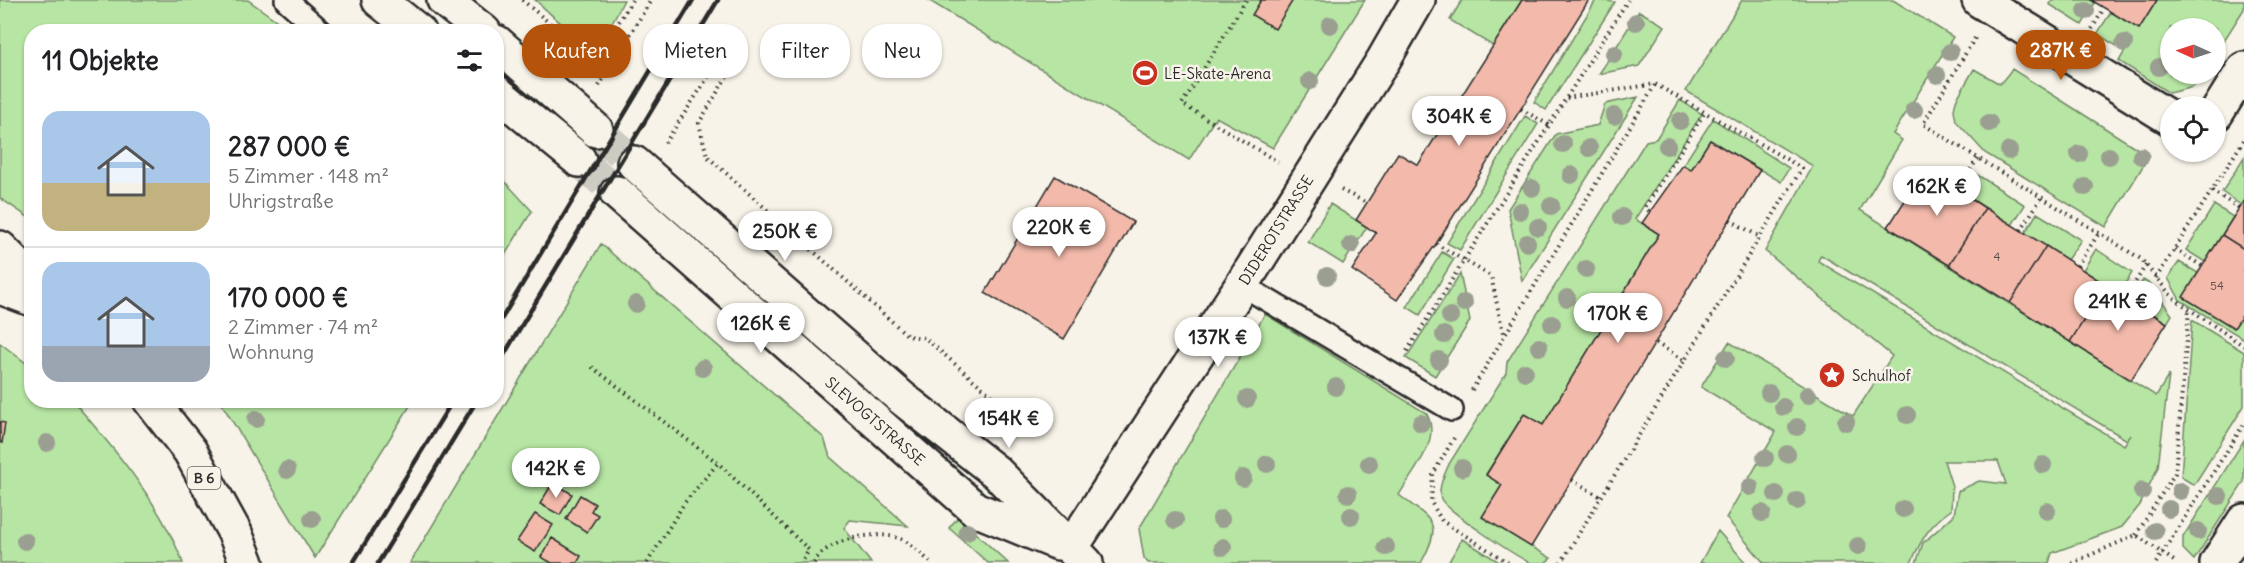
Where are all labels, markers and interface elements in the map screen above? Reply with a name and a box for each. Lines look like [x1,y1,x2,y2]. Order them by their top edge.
north arrow [2160,18,2226,84]
map controls [2160,18,2226,162]
chip: Kaufen [522,24,631,78]
chip: Mieten [643,24,748,78]
chip: Filter [760,24,850,78]
chip: Neu [862,24,942,78]
pin: 287K € [2012,30,2110,81]
text: 287K € [2030,37,2092,62]
text: 11 Objekte [42,44,159,77]
icon: filters [453,44,486,77]
sports icon: LE-Skate-Arena [1130,58,1160,88]
place label: LE-Skate-Arena [1164,64,1271,83]
pin: 304K € [1410,96,1508,147]
button: locate [2160,96,2226,162]
text: 304K € [1426,103,1492,128]
text: 287 000 € [228,130,350,163]
icon: home [90,135,162,207]
text: 5 Zimmer · 148 m² [228,163,389,188]
pin: 162K € [1888,166,1986,217]
street label: DIDEROTSTRASSE [1235,172,1317,288]
text: 162K € [1907,173,1967,198]
text: Uhrigstraße [228,188,334,213]
pin: 220K € [1010,207,1108,258]
pin: 250K € [736,211,834,262]
text: 220K € [1026,214,1092,239]
text: 250K € [752,218,818,243]
house number: 4 [1994,249,2001,264]
house number: 54 [2210,278,2224,293]
text: 170 000 € [228,281,349,314]
pin: 241K € [2069,281,2167,332]
icon: home [90,286,162,358]
text: 241K € [2088,288,2148,313]
pin: 170K € [1569,293,1667,344]
text: 170K € [1588,300,1648,325]
pin: 126K € [712,303,810,354]
text: 126K € [731,310,791,335]
text: 2 Zimmer · 74 m² [228,314,378,339]
pin: 137K € [1169,317,1267,368]
text: 137K € [1188,324,1248,349]
text: Wohnung [228,339,314,364]
place icon: Schulhof [1817,360,1847,390]
place label: Schulhof [1852,366,1912,385]
street label: SLEVOGTSTRASSE [821,373,929,470]
pin: 154K € [960,398,1058,449]
text: 154K € [979,405,1039,430]
pin: 142K € [507,448,605,499]
text: 142K € [526,455,586,480]
road number: B 6 [188,467,220,489]

